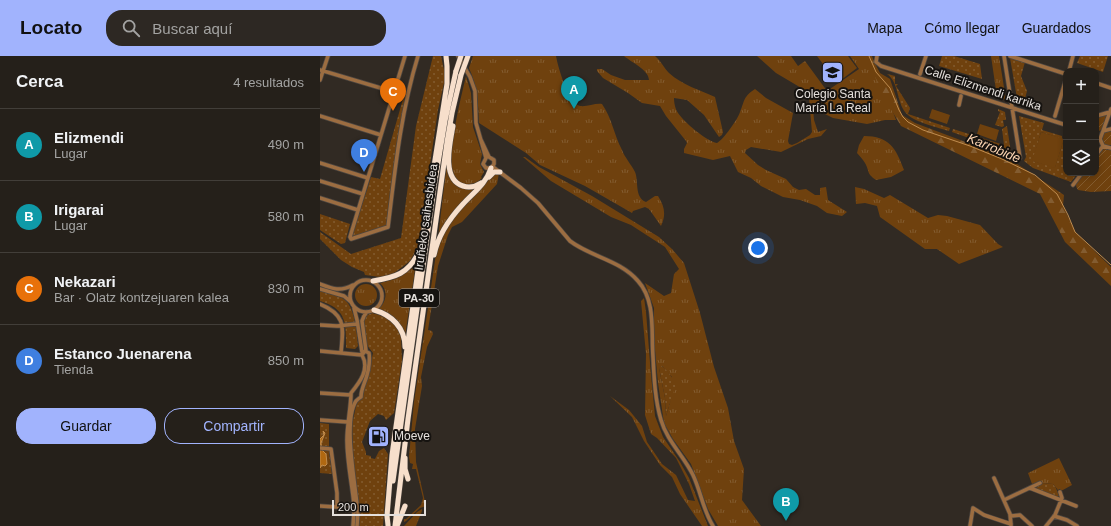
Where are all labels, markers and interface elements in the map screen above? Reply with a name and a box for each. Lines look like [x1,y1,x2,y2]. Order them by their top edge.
search box [106,10,386,46]
text: Locato [20,17,82,38]
icon: search [120,17,142,39]
text: Buscar aquí [152,20,232,37]
text: Mapa [867,20,902,36]
text: Cómo llegar [924,20,1000,36]
text: Guardados [1022,20,1091,36]
school or university icon: Colegio Santa María La Real [820,60,846,86]
street label: Calle Elizmendi karrika [923,62,1044,114]
map controls [1063,68,1099,176]
button: + [1063,68,1099,104]
text: Cerca [16,72,63,91]
text: 4 resultados [233,75,304,90]
pin: A [561,76,587,109]
pin: C [380,78,406,111]
place label: Colegio Santa María La Real [795,87,871,115]
button: − [1063,104,1099,140]
text: Elizmendi [54,129,124,146]
water label: Karrobide [965,130,1023,166]
text: A [24,137,34,152]
text: 490 m [268,137,304,152]
pin: D [351,139,377,172]
button: layers [1063,140,1099,176]
text: Lugar [54,146,87,161]
street label: Iruñeko saihesbidea [412,163,440,271]
text: Irigarai [54,201,104,218]
text: B [24,209,34,224]
text: 580 m [268,209,304,224]
text: Lugar [54,218,87,233]
your location [748,238,768,258]
text: Nekazari [54,273,116,290]
text: C [24,281,34,296]
text: 830 m [268,281,304,296]
road number: PA-30 [399,289,439,307]
text: Bar · Olatz kontzejuaren kalea [54,290,229,305]
text: Estanco Juenarena [54,345,192,362]
text: D [24,353,34,368]
text: 850 m [268,353,304,368]
text: Tienda [54,362,93,377]
button: Guardar [16,408,156,444]
button: Compartir [164,408,304,444]
fuel station icon: Moeve [365,423,391,449]
place label: Moeve [394,429,430,443]
pin: B [773,488,799,521]
scale bar [332,498,426,517]
text: 200 m [338,501,369,513]

